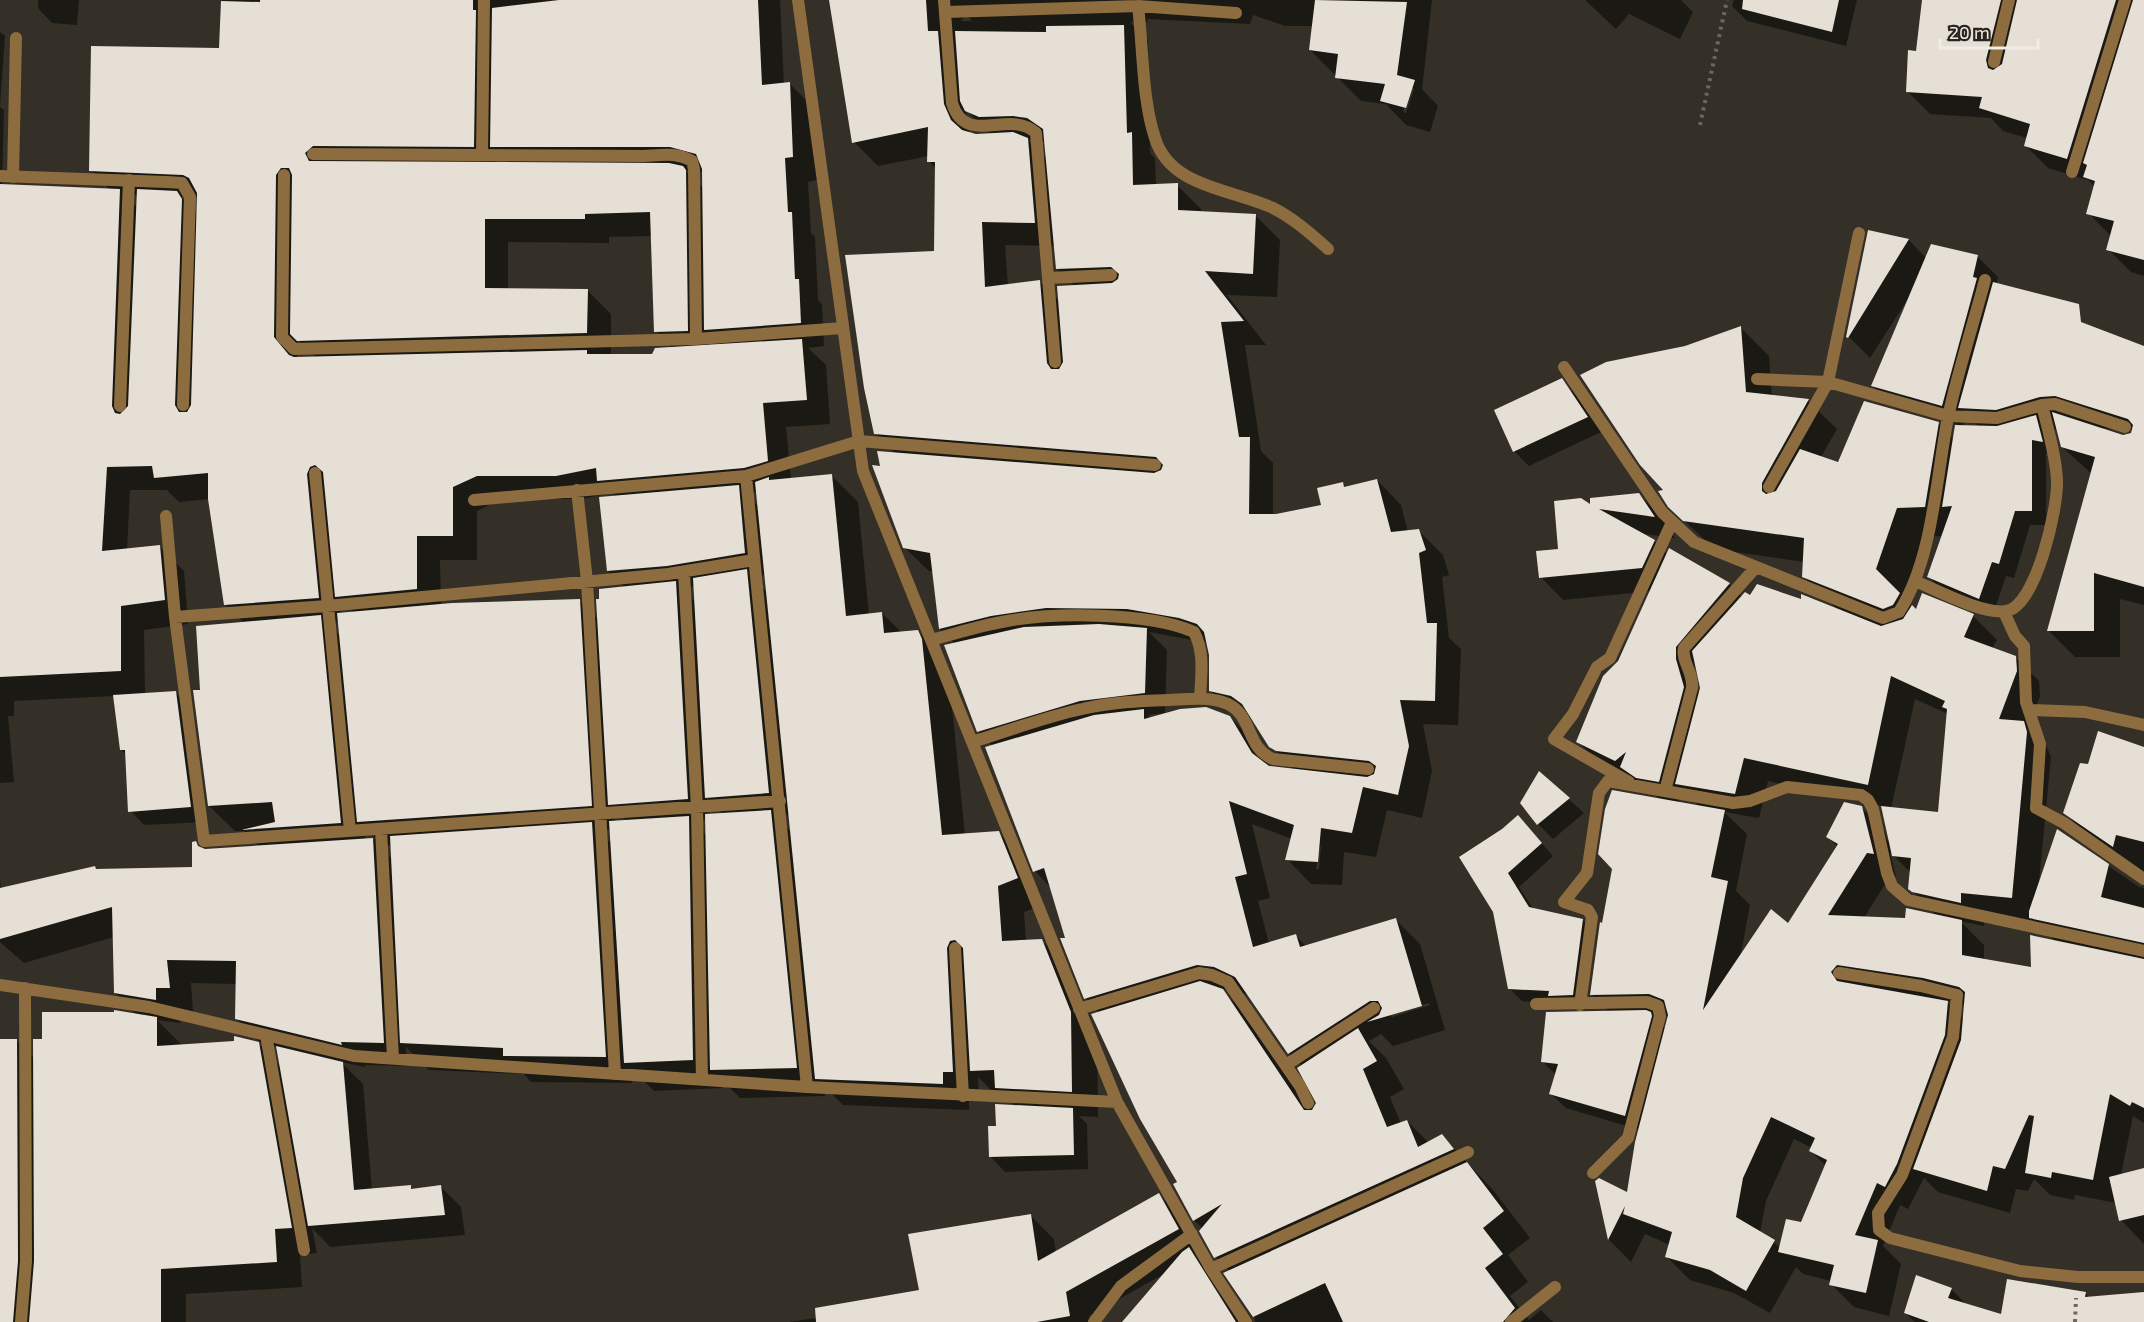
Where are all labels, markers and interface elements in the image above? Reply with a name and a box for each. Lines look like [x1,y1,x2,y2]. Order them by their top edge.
scale bar [1940,12,2038,50]
text: 20 m [1949,21,1990,43]

